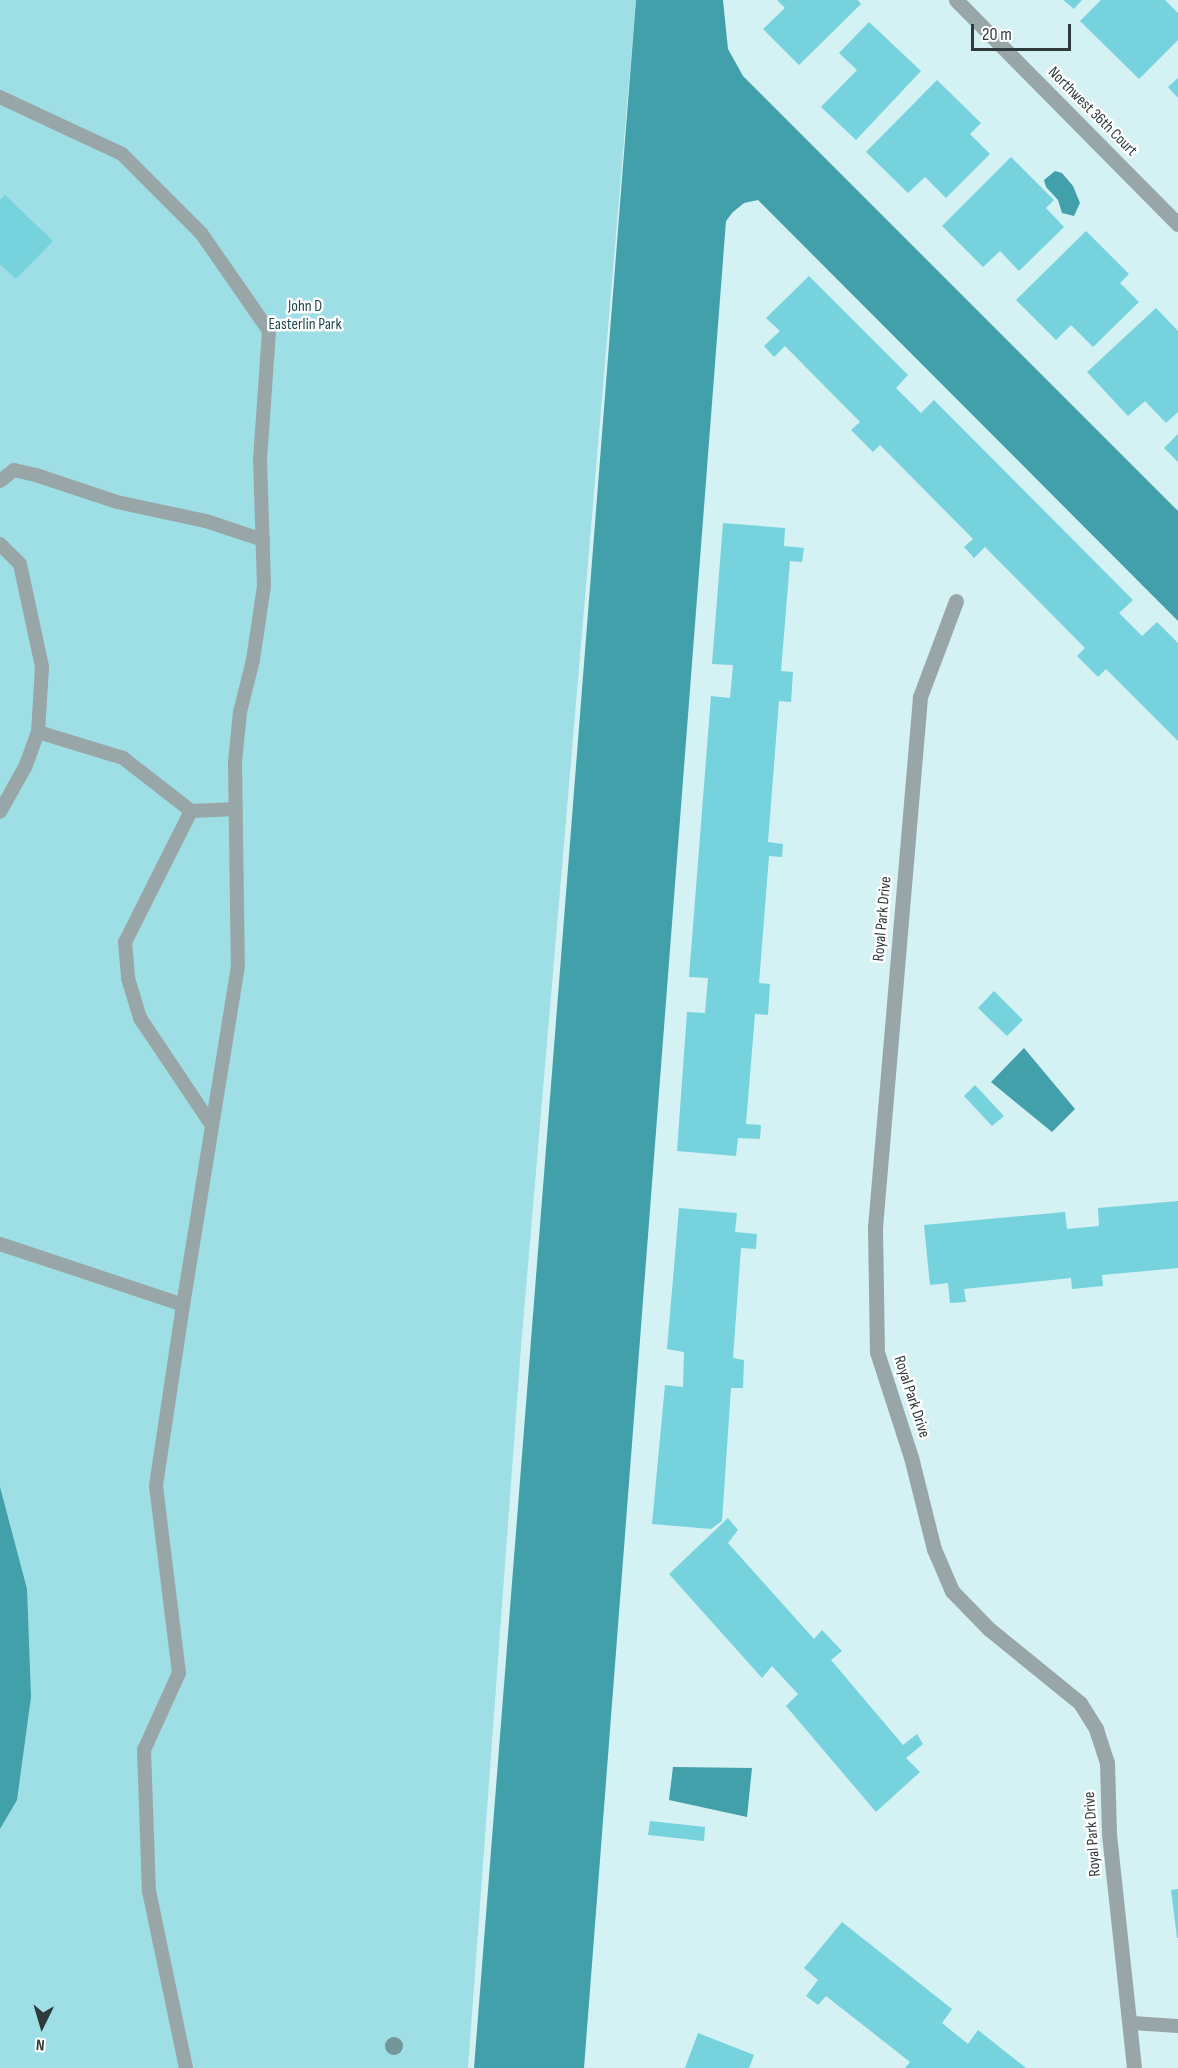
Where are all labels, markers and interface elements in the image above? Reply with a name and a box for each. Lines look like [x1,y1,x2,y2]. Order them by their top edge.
scale bar [974,12,1074,50]
text: 20 m [982,24,1012,45]
street label: Northwest 36th Court [1043,63,1141,161]
park label: John D Easterlin Park [268,297,342,335]
street label: Royal Park Drive [870,876,896,962]
street label: Royal Park Drive [889,1354,933,1440]
street label: Royal Park Drive [1080,1791,1106,1877]
north arrow [12,1996,72,2056]
text: N [35,2035,45,2054]

